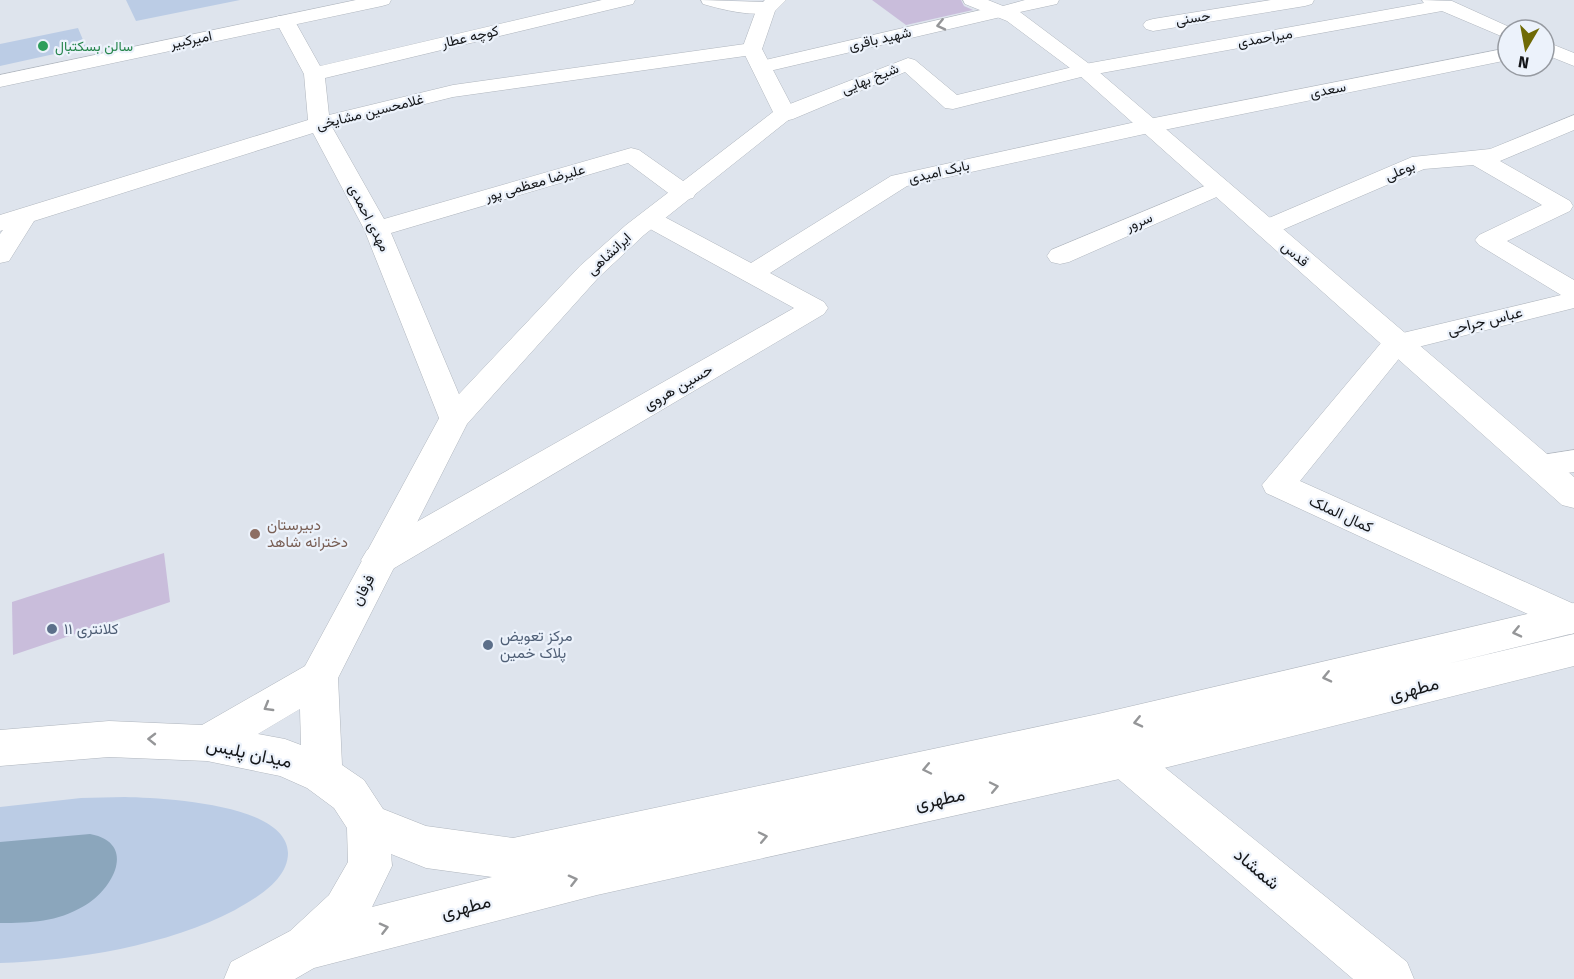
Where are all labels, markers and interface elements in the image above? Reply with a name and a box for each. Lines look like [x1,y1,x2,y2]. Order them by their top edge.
street label: حسنی [1174,7,1212,29]
one-way arrow [936,18,946,31]
north arrow [1496,18,1556,78]
street label: کوچه عطار [439,22,500,53]
street label: شهید باقری [847,24,913,54]
street label: میراحمدی [1236,25,1294,51]
street label: امیرکبیر [168,27,214,53]
place label: سالن بسکتبال [55,38,133,56]
marker: سالن بسکتبال [36,39,50,53]
text: N [1517,52,1530,73]
street label: شیخ بهایی [839,60,902,100]
street label: سعدی [1309,78,1347,102]
street label: غلامحسین مشایخی [315,90,425,134]
street label: بابک امیدی [907,157,971,187]
street label: بوعلی [1382,157,1418,185]
street label: علیرضا معظمی پور [482,161,587,207]
street label: مهدی احمدی [345,181,393,255]
street label: سرور [1122,209,1155,236]
street label: ایرانشاهی [583,229,635,279]
street label: قدس [1278,238,1312,270]
street label: عباس جراحی [1446,303,1525,340]
street label: حسین هروی [640,360,716,415]
street label: کمال الملک [1306,491,1376,537]
place label: دبیرستان دخترانه شاهد [267,516,348,551]
marker: دبیرستان دخترانه شاهد [248,527,262,541]
street label: فرفان [348,571,378,609]
place label: کلانتری ۱۱ [64,620,119,639]
marker: کلانتری ۱۱ [45,622,59,636]
one-way arrow [1512,625,1522,638]
place label: مرکز تعویض پلاک خمین [500,627,572,663]
marker: مرکز تعویض پلاک خمین [481,638,495,652]
one-way arrow [1323,670,1333,683]
street label: مطهری [1387,672,1441,706]
one-way arrow [264,700,274,712]
one-way arrow [1133,715,1143,728]
one-way arrow [147,733,156,745]
street label: میدان پلیس [204,733,294,774]
one-way arrow [922,762,932,775]
one-way arrow [989,781,999,794]
street label: مطهری [913,783,967,815]
one-way arrow [758,832,768,845]
street label: شمشاد [1230,844,1284,894]
one-way arrow [567,874,577,887]
street label: مطهری [439,890,493,924]
one-way arrow [378,922,388,935]

